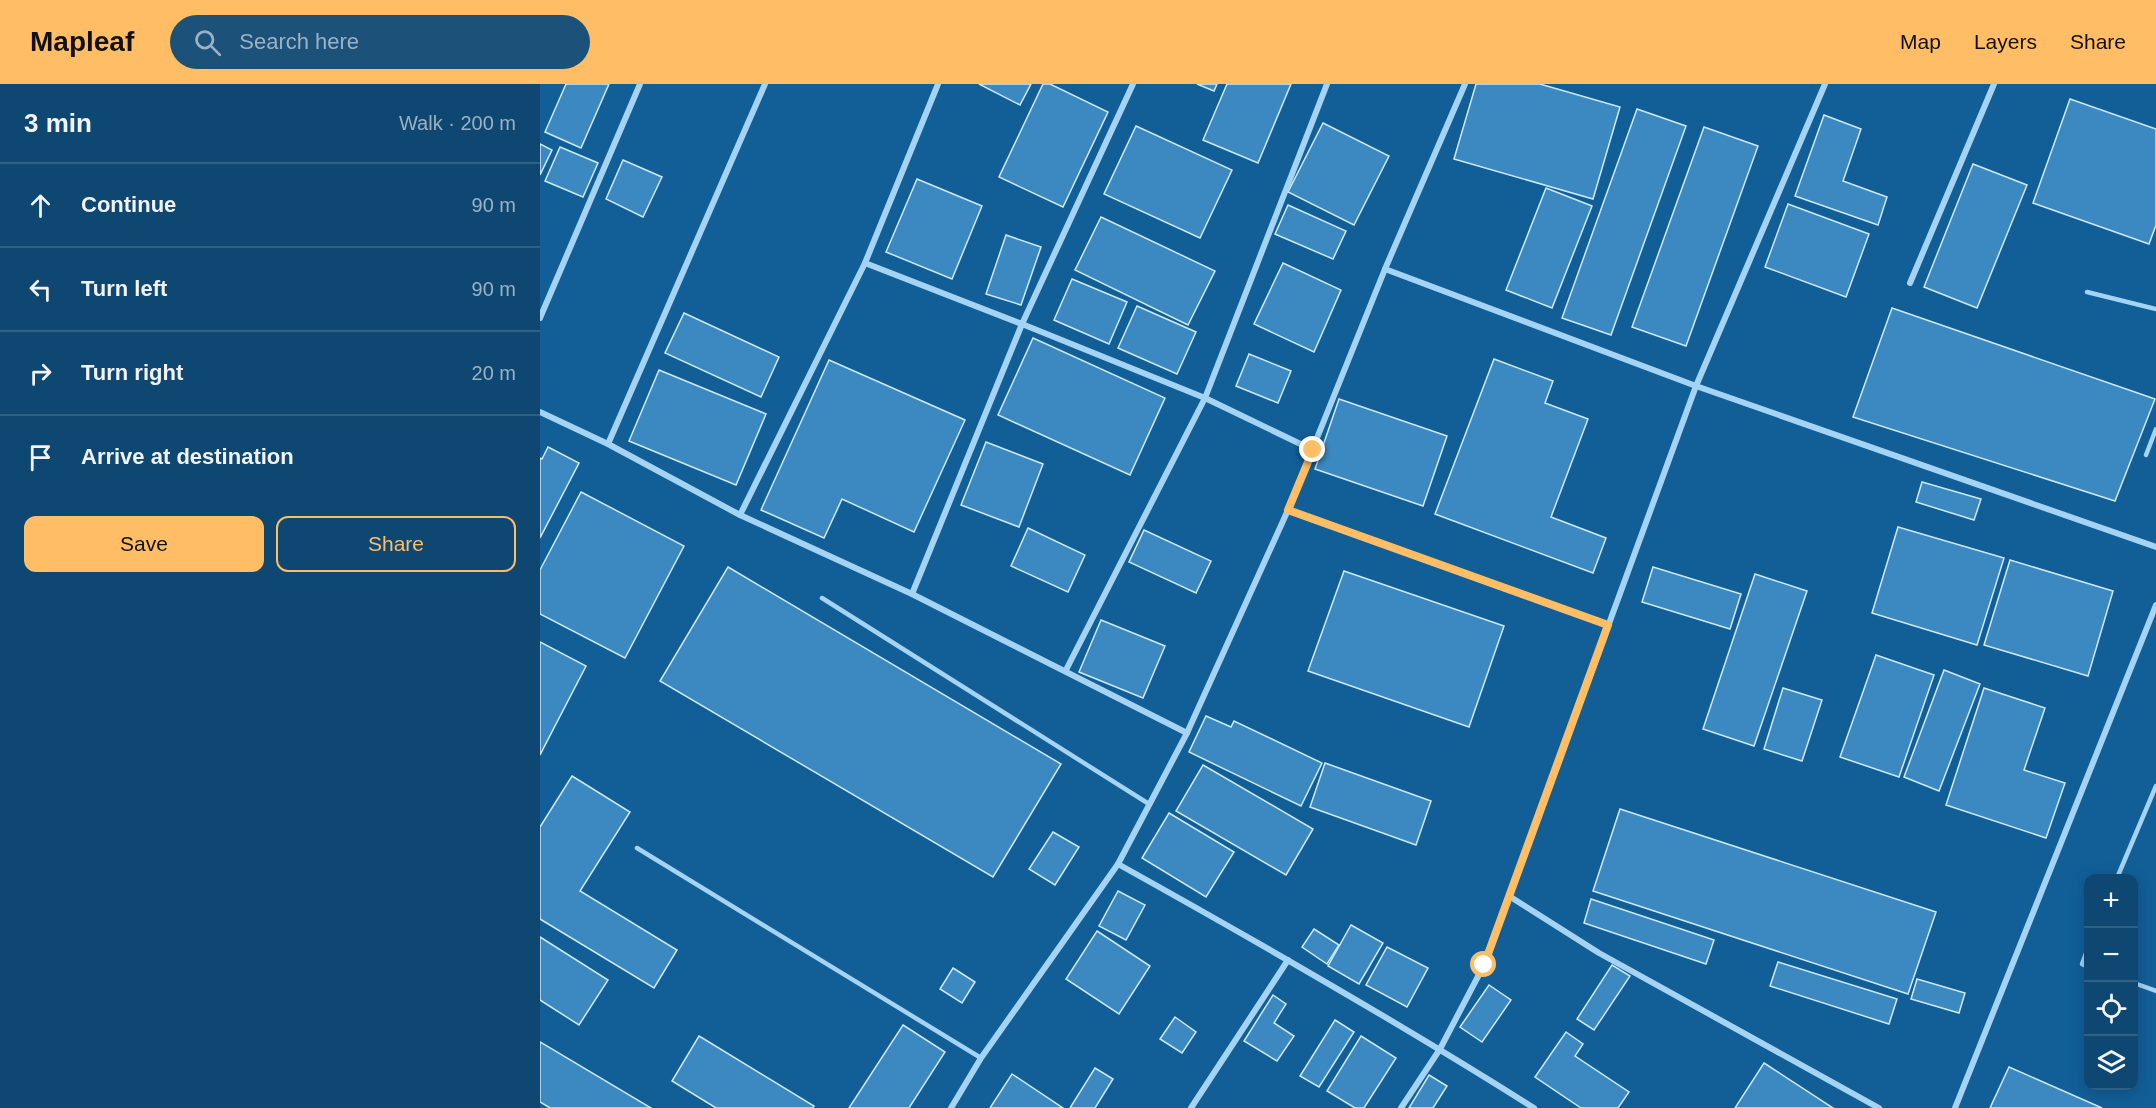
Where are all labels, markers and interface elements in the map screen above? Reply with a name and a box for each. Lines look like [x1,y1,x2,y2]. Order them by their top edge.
search box [170,15,590,69]
text: Mapleaf [30,26,134,57]
icon: search [191,26,224,59]
text: Search here [239,29,359,54]
text: Map [1900,30,1941,53]
text: Layers [1974,30,2037,53]
text: Share [2070,30,2126,53]
text: 3 min [24,108,92,138]
text: Walk · 200 m [399,112,516,134]
icon: ahead [24,189,57,222]
text: Continue [81,192,176,217]
text: 90 m [472,194,516,216]
icon: left [24,273,57,306]
text: Turn left [81,276,167,301]
text: 90 m [472,278,516,300]
icon: right [24,357,57,390]
text: Turn right [81,360,183,385]
text: 20 m [472,362,516,384]
route end [1299,436,1325,462]
icon: arrive [24,441,57,474]
text: Arrive at destination [81,444,294,469]
button: Save [24,516,264,572]
button: Share [276,516,516,572]
map controls [2084,874,2138,1090]
button: + [2084,874,2138,928]
button: − [2084,928,2138,982]
route start [1470,951,1496,977]
button: locate [2084,982,2138,1036]
button: layers [2084,1036,2138,1090]

